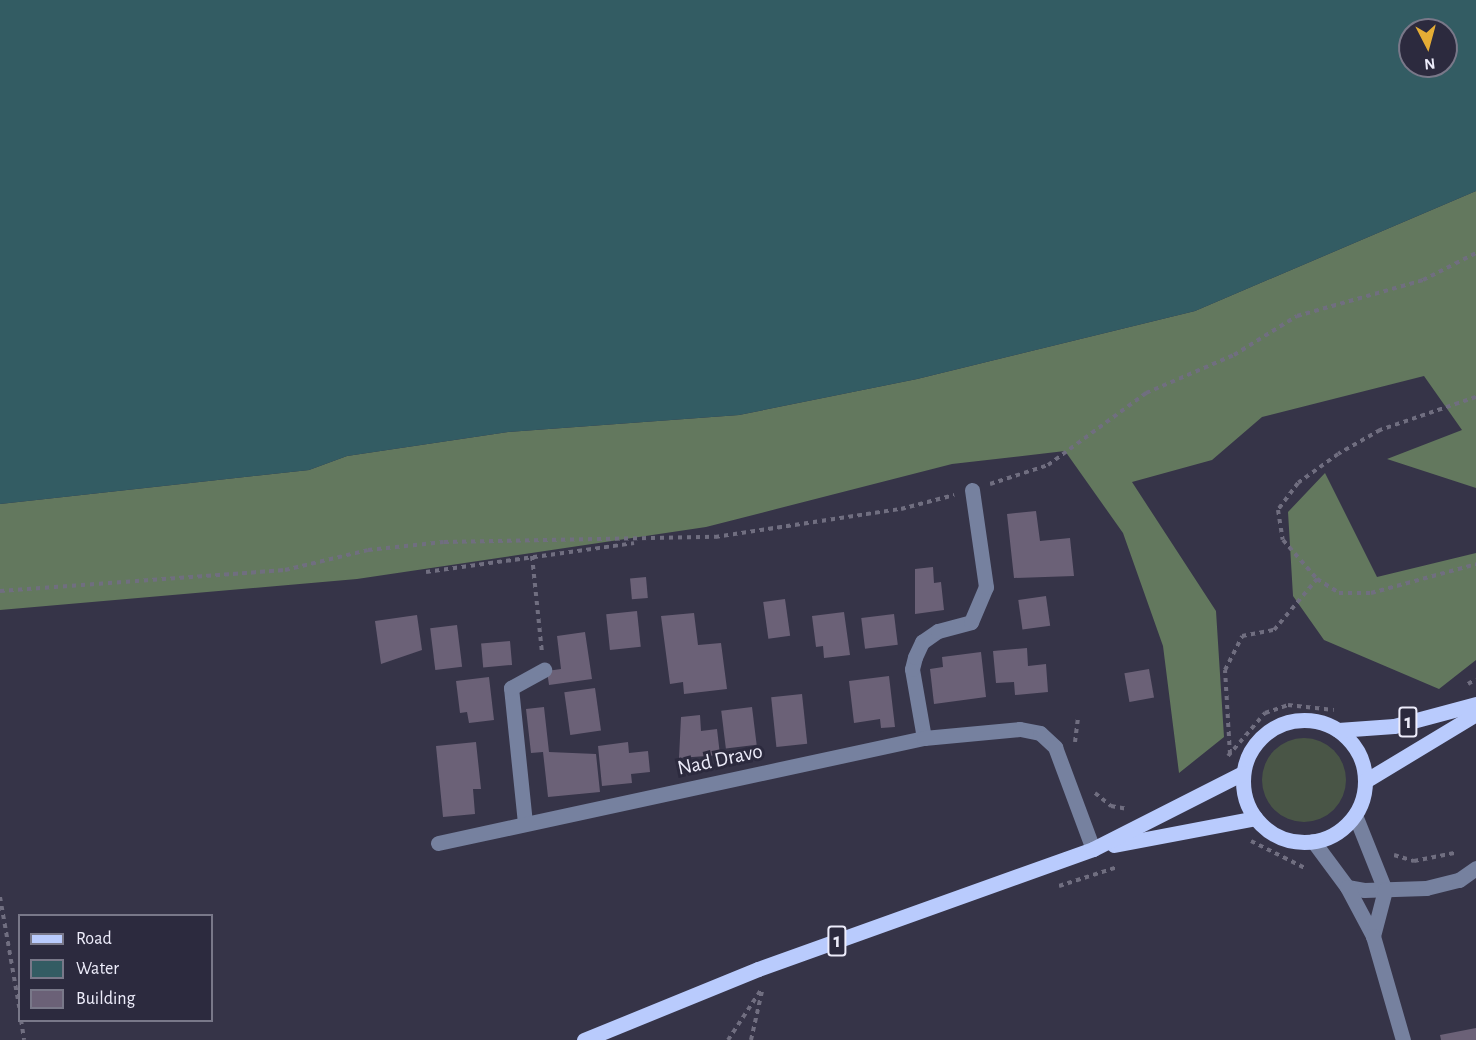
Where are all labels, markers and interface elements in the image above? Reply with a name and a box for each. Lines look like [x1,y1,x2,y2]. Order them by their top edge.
north arrow [1398,18,1458,78]
text: N [1423,55,1436,72]
road number: 1 [1398,705,1418,739]
street label: Nad Dravo [675,739,765,781]
legend [18,914,213,1022]
road number: 1 [826,924,848,958]
text: Road [76,930,112,948]
text: Water [76,960,119,978]
text: Building [76,990,135,1008]

